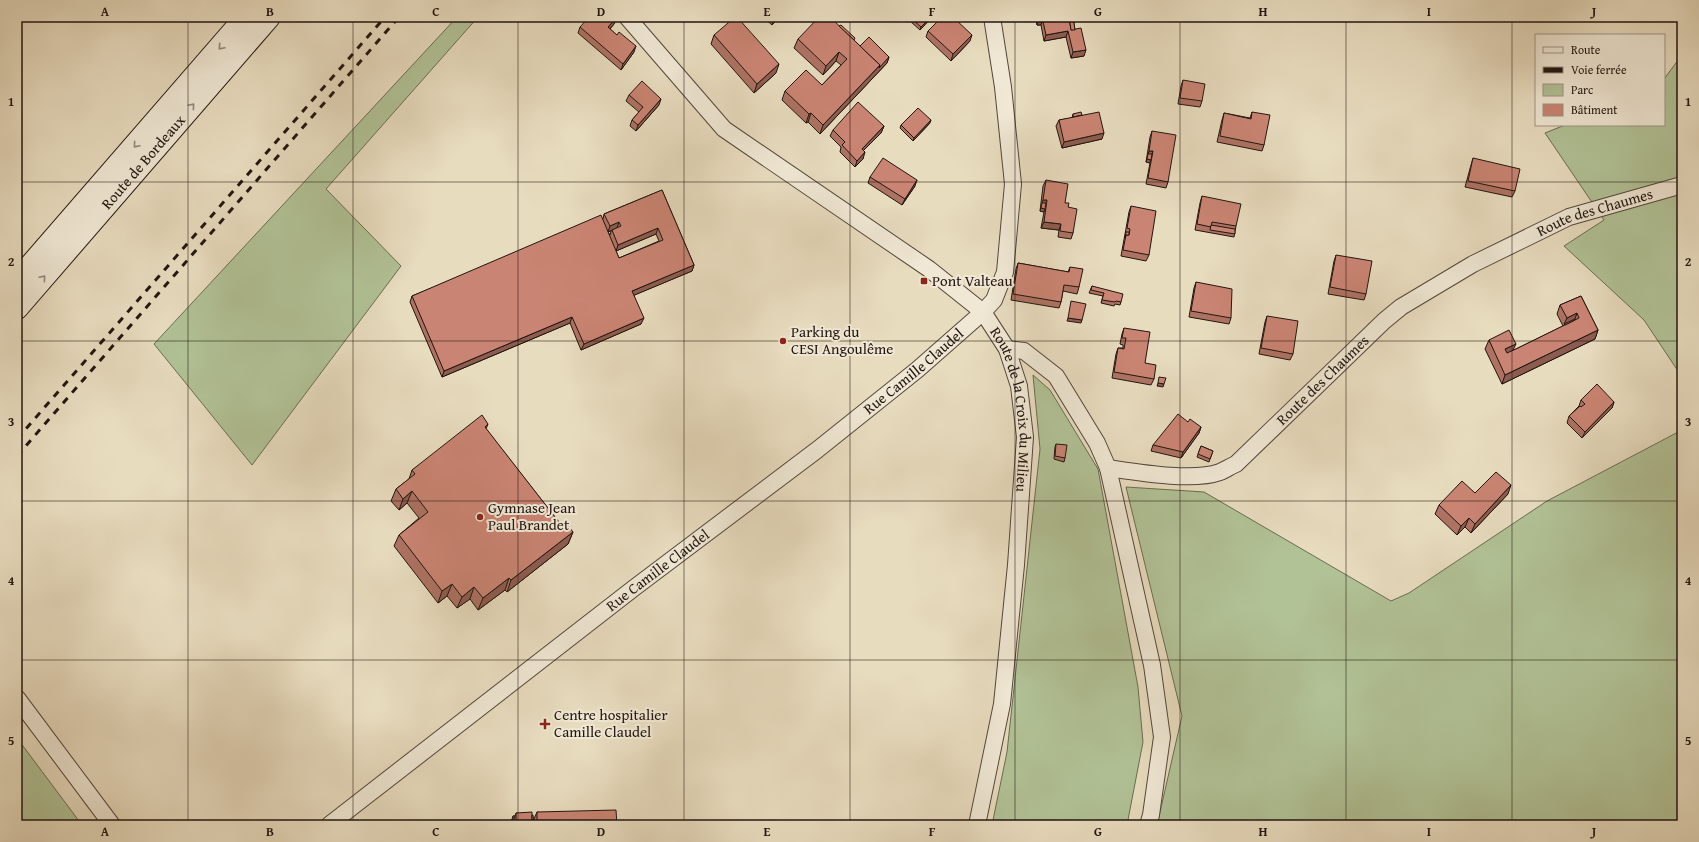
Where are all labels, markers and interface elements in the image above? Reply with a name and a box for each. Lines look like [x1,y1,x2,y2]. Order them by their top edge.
text: A [101,2,110,21]
text: B [266,2,274,21]
text: C [432,2,440,21]
text: D [597,2,605,21]
text: E [764,2,771,21]
text: F [929,2,936,21]
text: G [1094,2,1102,21]
text: H [1258,2,1268,21]
text: I [1427,2,1431,21]
text: J [1590,2,1597,21]
legend [1535,34,1665,126]
text: Route [1571,41,1601,58]
one-way arrow [218,42,225,49]
text: Voie ferrée [1571,61,1627,78]
text: Parc [1571,81,1594,98]
text: 1 [8,92,14,111]
text: 1 [1685,92,1691,111]
text: Bâtiment [1571,101,1618,118]
one-way arrow [188,104,195,111]
street label: Route de Bordeaux [96,110,190,213]
one-way arrow [133,140,140,148]
street label: Route des Chaumes [1533,183,1655,241]
text: 2 [8,252,15,271]
text: 2 [1685,252,1692,271]
place label: Pont Valteau [932,270,1013,291]
one-way arrow [38,276,45,283]
marker: Pont Valteau [919,276,929,286]
place label: Parking du CESI Angoulême [791,321,893,359]
street label: Rue Camille Claudel [859,323,968,419]
street label: Route de la Croix du Milieu [985,323,1036,494]
street label: Route des Chaumes [1271,330,1373,430]
marker: Parking du CESI Angoulême [778,336,788,346]
text: 3 [8,412,14,431]
text: 3 [1685,412,1691,431]
place label: Gymnase Jean Paul Brandet [488,497,576,535]
marker: Gymnase Jean Paul Brandet [475,512,485,522]
street label: Rue Camille Claudel [602,524,713,616]
text: 4 [8,571,15,590]
text: 4 [1685,571,1692,590]
place label: Centre hospitalier Camille Claudel [554,704,668,742]
marker: Centre hospitalier Camille Claudel [539,718,551,730]
text: 5 [8,731,15,750]
text: 5 [1685,731,1692,750]
text: A [101,822,110,841]
text: B [266,822,274,841]
text: C [432,822,440,841]
text: D [597,822,605,841]
text: E [764,822,771,841]
text: F [929,822,936,841]
text: G [1094,822,1102,841]
text: H [1258,822,1268,841]
text: I [1427,822,1431,841]
text: J [1590,822,1597,841]

